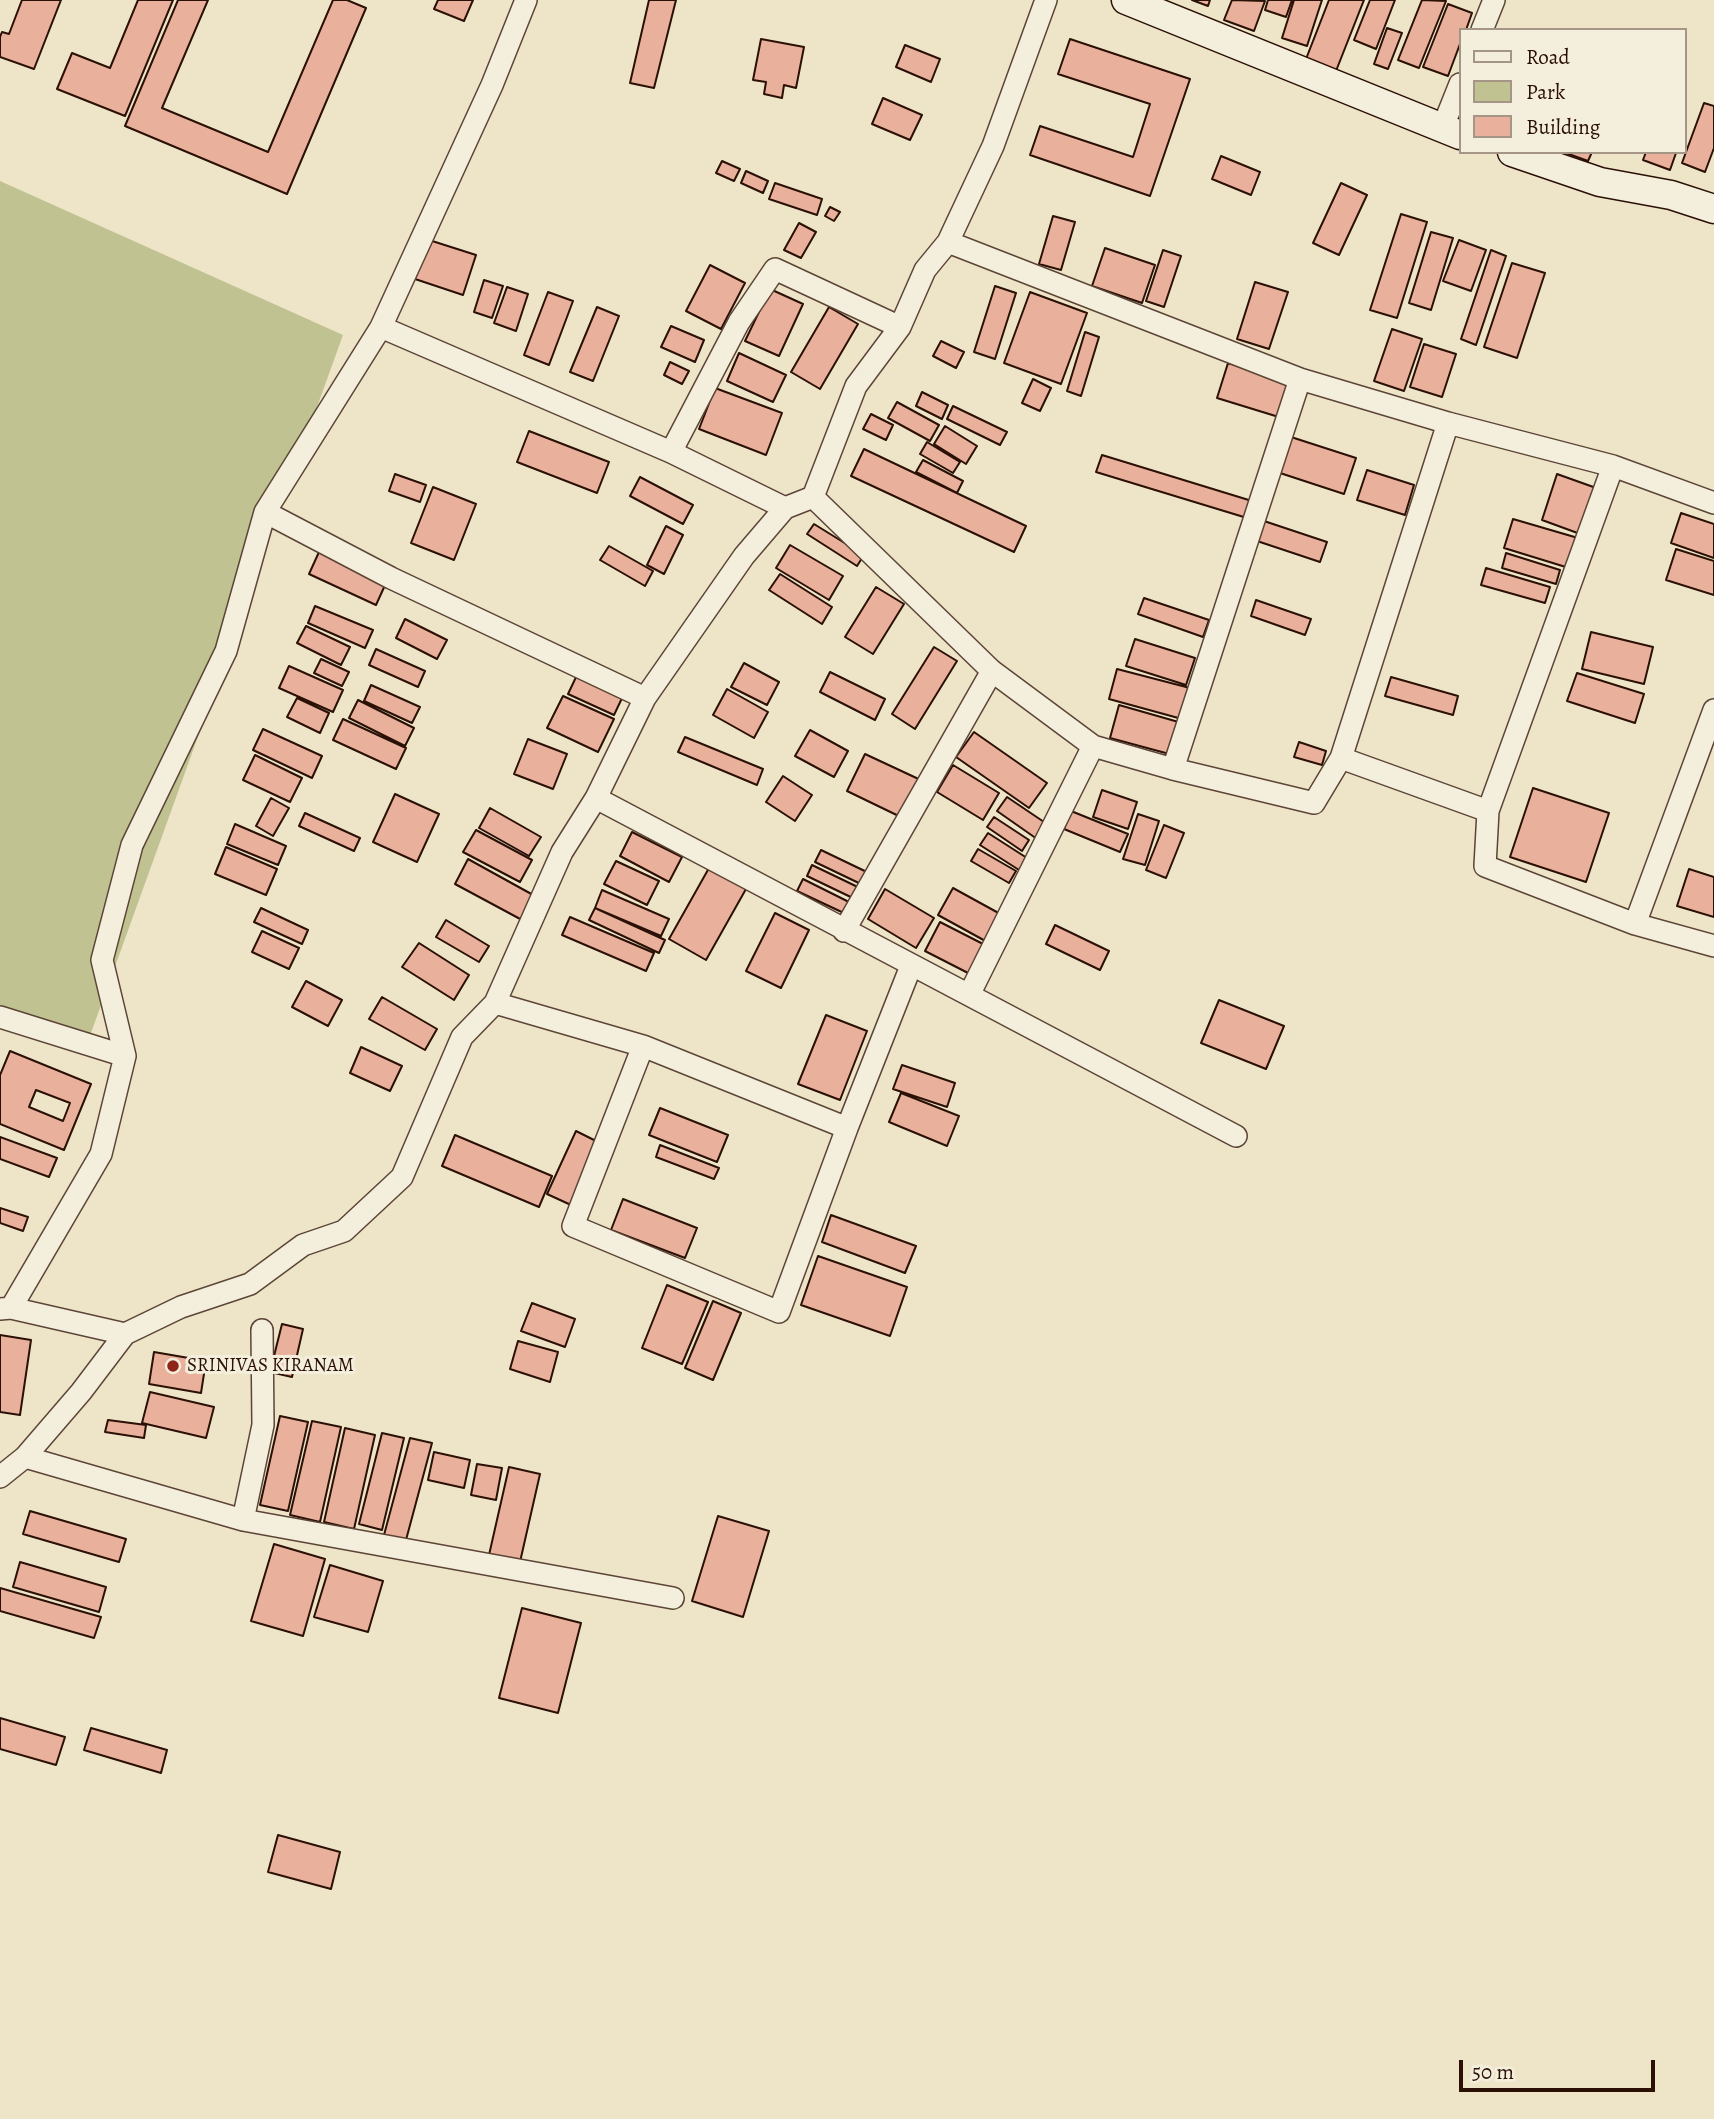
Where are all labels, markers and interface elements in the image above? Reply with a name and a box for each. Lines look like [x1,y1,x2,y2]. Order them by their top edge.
legend [1458,28,1686,154]
text: Road [1526,43,1570,71]
text: Park [1526,78,1565,106]
text: Building [1526,113,1600,141]
place label: SRINIVAS KIRANAM [187,1355,354,1377]
marker: SRINIVAS KIRANAM [165,1358,181,1374]
scale bar [1462,2046,1658,2090]
text: 50 m [1472,2058,1514,2086]

